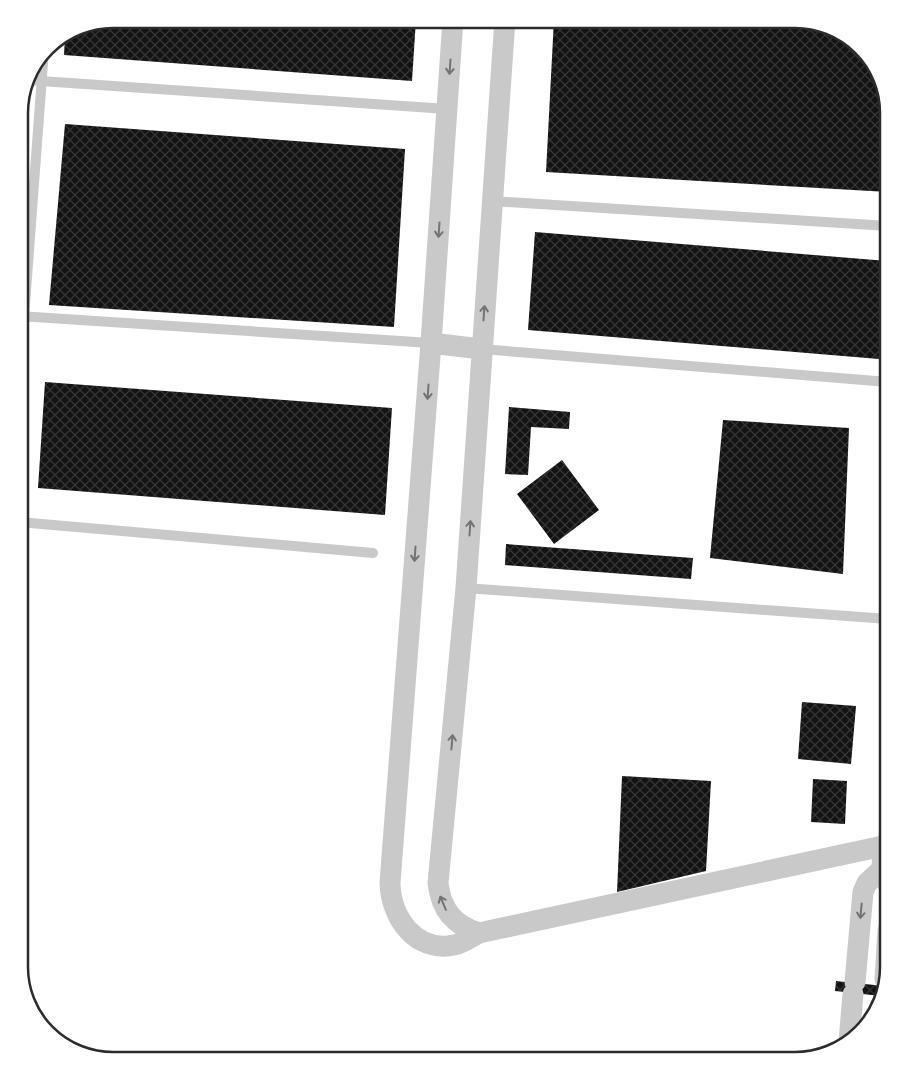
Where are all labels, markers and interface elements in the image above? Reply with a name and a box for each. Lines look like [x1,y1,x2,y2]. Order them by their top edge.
one-way arrow [445,59,454,75]
one-way arrow [434,221,443,237]
one-way arrow [479,306,488,322]
one-way arrow [423,383,432,399]
one-way arrow [465,520,474,536]
one-way arrow [410,545,420,561]
one-way arrow [447,734,456,750]
one-way arrow [438,896,447,911]
one-way arrow [857,902,866,918]

